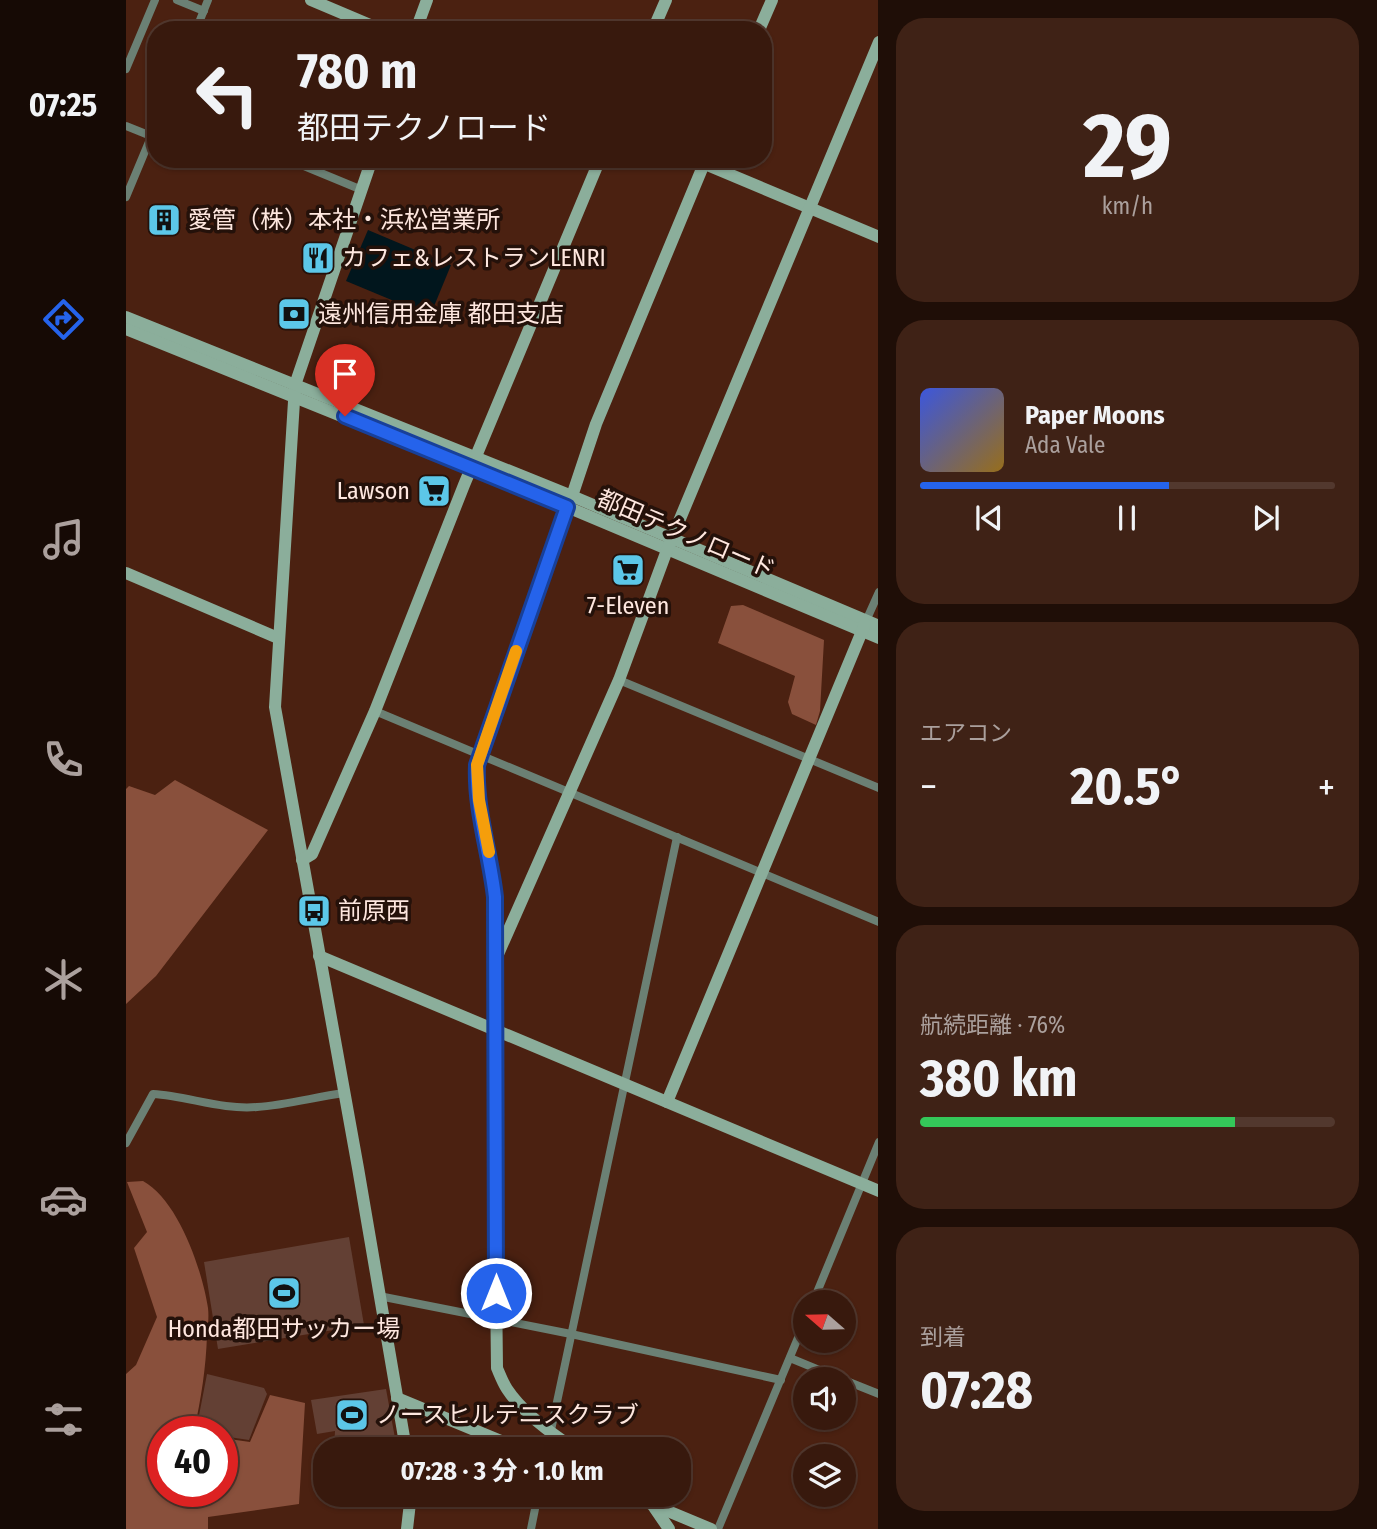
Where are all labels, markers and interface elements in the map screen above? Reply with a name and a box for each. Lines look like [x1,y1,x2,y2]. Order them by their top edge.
text: 780 m [297,42,417,101]
icon: left [182,49,273,140]
text: 07:25 [29,86,97,124]
text: 29 [1083,92,1172,201]
text: 都田テクノロード [297,109,551,147]
text: km/h [1102,192,1153,220]
building icon: 愛管（株）本社・浜松営業所 [145,201,183,239]
place label: 愛管（株）本社・浜松営業所 [188,206,500,234]
restaurant icon: カフェ&レストランLENRI [299,239,337,277]
place label: カフェ&レストランLENRI [342,244,606,272]
icon: directions [39,295,88,344]
bank icon: 遠州信用金庫 都田支店 [275,295,313,333]
place label: 遠州信用金庫 都田支店 [318,300,564,328]
pin [315,344,375,416]
icon: arrive [326,355,364,393]
text: Paper Moons [1025,400,1165,431]
text: Ada Vale [1025,431,1105,459]
supermarket icon: Lawson [415,472,453,510]
place label: Lawson [337,477,410,505]
street label: 都田テクノロード [593,484,779,584]
icon: previous [970,499,1008,537]
icon: pause [1108,499,1146,537]
icon: next [1247,499,1285,537]
icon: music [39,515,88,564]
supermarket icon: 7-Eleven [609,551,647,589]
place label: 7-Eleven [587,592,669,620]
text: エアコン [920,719,1012,747]
icon: phone [39,735,88,784]
text: 20.5° [1070,755,1185,818]
text: − [920,764,937,810]
text: + [1318,764,1335,810]
bus stop icon: 前原西 [295,892,333,930]
place label: 前原西 [338,897,410,925]
icon: climate [39,955,88,1004]
text: 航続距離 · 76% [920,1011,1065,1039]
text: 380 km [920,1047,1077,1110]
icon: car [39,1175,88,1224]
position arrow [459,1256,533,1330]
sports icon: Honda都田サッカー場 [265,1274,303,1312]
north arrow [793,1290,856,1353]
map controls [793,1290,856,1507]
place label: Honda都田サッカー場 [168,1315,400,1343]
text: 到着 [920,1323,966,1351]
text: 07:28 [920,1359,1033,1422]
button: sound [793,1367,856,1430]
icon: filters [39,1395,88,1444]
sports icon: ノースヒルテニスクラブ [333,1396,371,1434]
place label: ノースヒルテニスクラブ [376,1401,639,1429]
speed limit sign: 40 [147,1416,238,1507]
button: layers [793,1444,856,1507]
text: 07:28 · 3 分 · 1.0 km [400,1456,604,1487]

